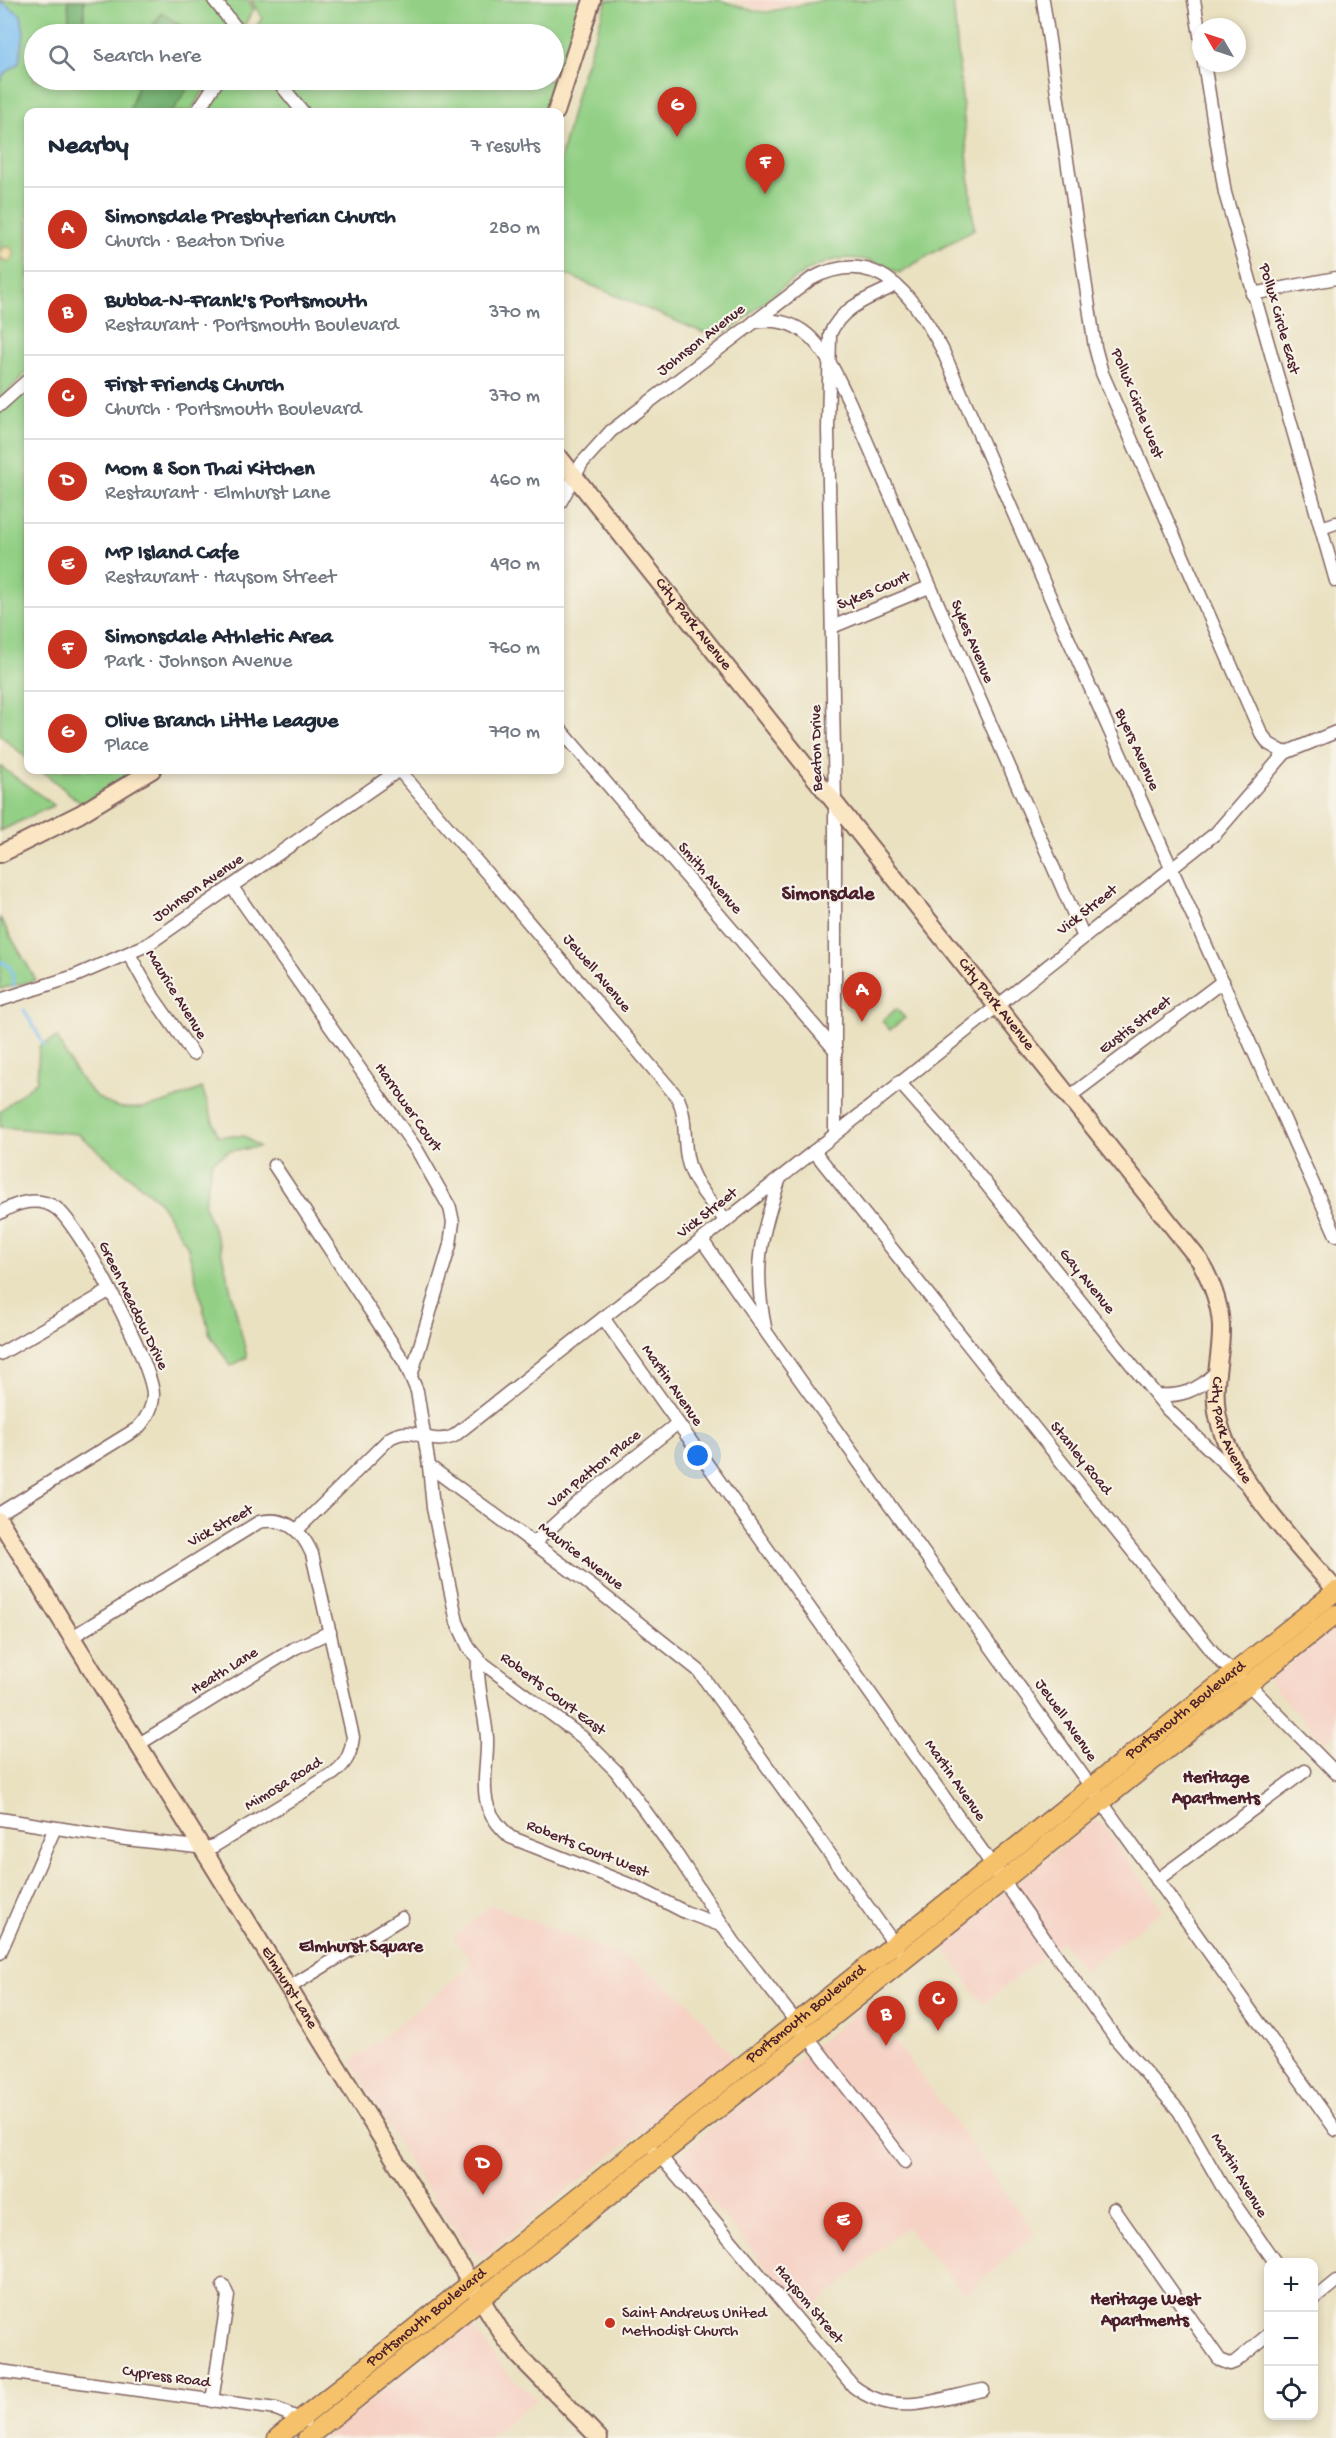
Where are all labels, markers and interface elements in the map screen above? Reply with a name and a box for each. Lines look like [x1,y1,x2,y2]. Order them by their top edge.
north arrow [1192,18,1246,72]
search box [24,24,564,90]
icon: search [45,41,78,74]
text: Search here [93,44,201,70]
pin: G [658,88,696,137]
text: Nearby [48,132,129,163]
text: 7 results [471,136,540,159]
pin: F [746,144,784,194]
text: Simonsdale Presbyterian Church [105,205,396,231]
text: A [62,218,73,241]
text: 280 m [489,218,540,241]
text: Church · Beaton Drive [105,231,284,254]
street label: Pollux Circle East [1253,261,1303,378]
text: Bubba-N-Frank's Portsmouth [105,289,367,315]
street label: Johnson Avenue [654,300,750,381]
text: B [62,302,73,325]
text: 370 m [489,302,540,325]
text: Restaurant · Portsmouth Boulevard [105,315,399,338]
street label: Pollux Circle West [1105,345,1167,463]
text: First Friends Church [105,373,284,399]
text: C [62,386,73,409]
text: 370 m [489,386,540,409]
text: Church · Portsmouth Boulevard [105,399,361,422]
text: Mom & Son Thai Kitchen [105,457,315,483]
text: D [61,470,74,493]
text: 460 m [490,470,540,493]
text: Restaurant · Elmhurst Lane [105,483,330,506]
text: MP Island Cafe [105,541,239,567]
text: E [61,554,74,577]
text: 490 m [490,554,540,577]
text: Restaurant · Haysom Street [105,567,336,590]
street label: Sykes Court [835,568,915,616]
street label: City Park Avenue [650,575,736,675]
street label: Sykes Avenue [945,598,997,687]
text: Simonsdale Athletic Area [105,625,333,651]
text: F [62,638,73,661]
text: 760 m [489,638,540,661]
text: Park · Johnson Avenue [105,651,292,674]
street label: Beaton Drive [808,704,828,792]
street label: Byers Avenue [1109,705,1163,795]
text: Olive Branch Little League [105,709,338,735]
text: G [61,722,74,745]
text: 790 m [489,722,540,745]
text: Place [105,735,149,758]
street label: Smith Avenue [673,839,746,919]
street label: Johnson Avenue [150,850,249,927]
street label: Vick Street [1053,881,1123,941]
district label: Simonsdale [782,884,875,907]
street label: Jewell Avenue [558,931,635,1018]
street label: Maurice Avenue [140,947,211,1044]
street label: City Park Avenue [953,955,1039,1055]
pin: A [842,972,882,1022]
street label: Eustis Street [1096,992,1177,1059]
street label: Harrower Court [369,1060,446,1157]
street label: Vick Street [673,1184,743,1244]
street label: Green Meadow Drive [93,1239,172,1374]
street label: Gay Avenue [1054,1245,1119,1319]
street label: Martin Avenue [636,1342,706,1431]
street label: City Park Avenue [1206,1376,1256,1488]
street label: Stanley Road [1045,1419,1116,1501]
street label: Van Patton Place [544,1426,646,1514]
your location [683,1441,712,1470]
street label: Vick Street [184,1501,258,1553]
street label: Maurice Avenue [533,1519,627,1596]
street label: Heath Lane [188,1643,263,1700]
street label: Roberts Court East [496,1649,610,1742]
street label: Portsmouth Boulevard [1121,1656,1251,1765]
street label: Jewell Avenue [1030,1676,1101,1767]
street label: Martin Avenue [919,1737,989,1826]
street label: Mimosa Road [242,1753,328,1816]
district label: Heritage Apartments [1171,1768,1261,1810]
street label: Roberts Court West [523,1817,652,1884]
district label: Elmhurst Square [299,1937,424,1958]
street label: Elmhurst Lane [256,1943,322,2033]
street label: Portsmouth Boulevard [742,1960,872,2069]
pin: C [918,1982,958,2031]
pin: B [866,1996,906,2046]
street label: Martin Avenue [1205,2130,1271,2222]
pin: D [464,2146,502,2195]
pin: E [824,2202,862,2252]
map controls [1264,2258,1318,2420]
button: + [1264,2258,1318,2312]
street label: Haysom Street [769,2261,848,2350]
street label: Portsmouth Boulevard [362,2263,492,2372]
district label: Heritage West Apartments [1090,2290,1201,2332]
place label: Saint Andrews United Methodist Church [622,2305,768,2342]
button: − [1264,2312,1318,2366]
marker: Saint Andrews United Methodist Church [603,2316,617,2330]
street label: Cypress Road [121,2362,213,2394]
button: locate [1264,2366,1318,2420]

